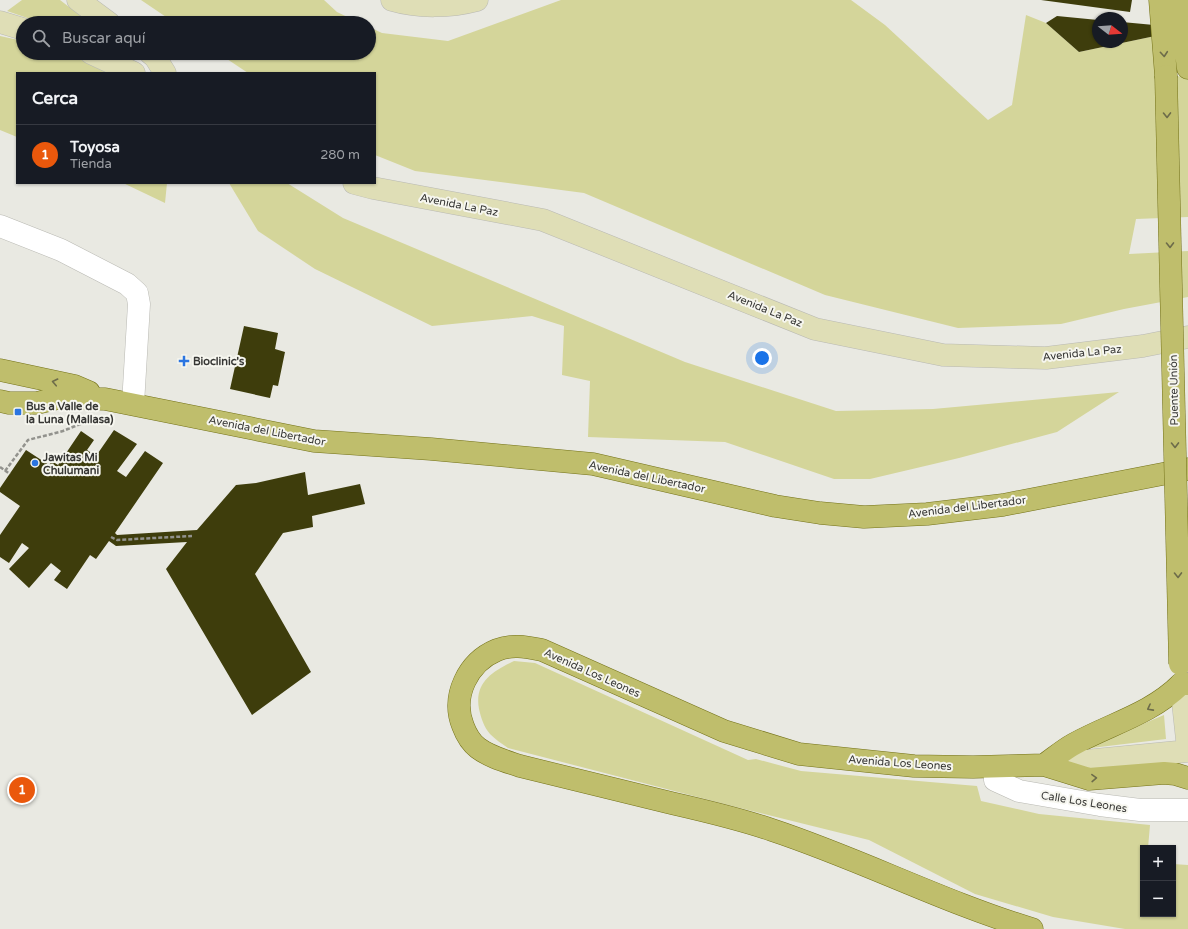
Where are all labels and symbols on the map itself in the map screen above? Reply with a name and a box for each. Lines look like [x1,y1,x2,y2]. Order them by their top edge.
north arrow [1092,12,1128,48]
one-way arrow [1160,51,1169,57]
one-way arrow [1163,112,1171,118]
street label: Avenida La Paz [419,191,500,219]
one-way arrow [1166,242,1175,248]
street label: Avenida La Paz [726,288,805,330]
street label: Avenida La Paz [1042,342,1123,364]
your location [752,348,772,368]
street label: Puente Unión [1167,354,1181,426]
marker: Bioclinic's [178,355,190,367]
place label: Bioclinic's [193,355,245,368]
one-way arrow [52,378,58,386]
place label: Bus a Valle de la Luna (Mallasa) [26,400,114,426]
marker: Bus a Valle de la Luna (Mallasa) [13,407,23,417]
street label: Avenida del Libertador [208,413,327,449]
one-way arrow [1171,442,1179,448]
place label: Jawitas Mi Chulumani [42,451,99,477]
marker: Jawitas Mi Chulumani [30,458,40,468]
street label: Avenida del Libertador [588,458,707,496]
street label: Avenida del Libertador [907,493,1027,521]
one-way arrow [1174,572,1182,578]
street label: Avenida Los Leones [542,646,642,700]
one-way arrow [1147,703,1154,710]
street label: Avenida Los Leones [848,753,952,773]
one-way arrow [1092,774,1098,782]
pin: 1 [9,775,35,805]
street label: Calle Los Leones [1040,789,1128,815]

